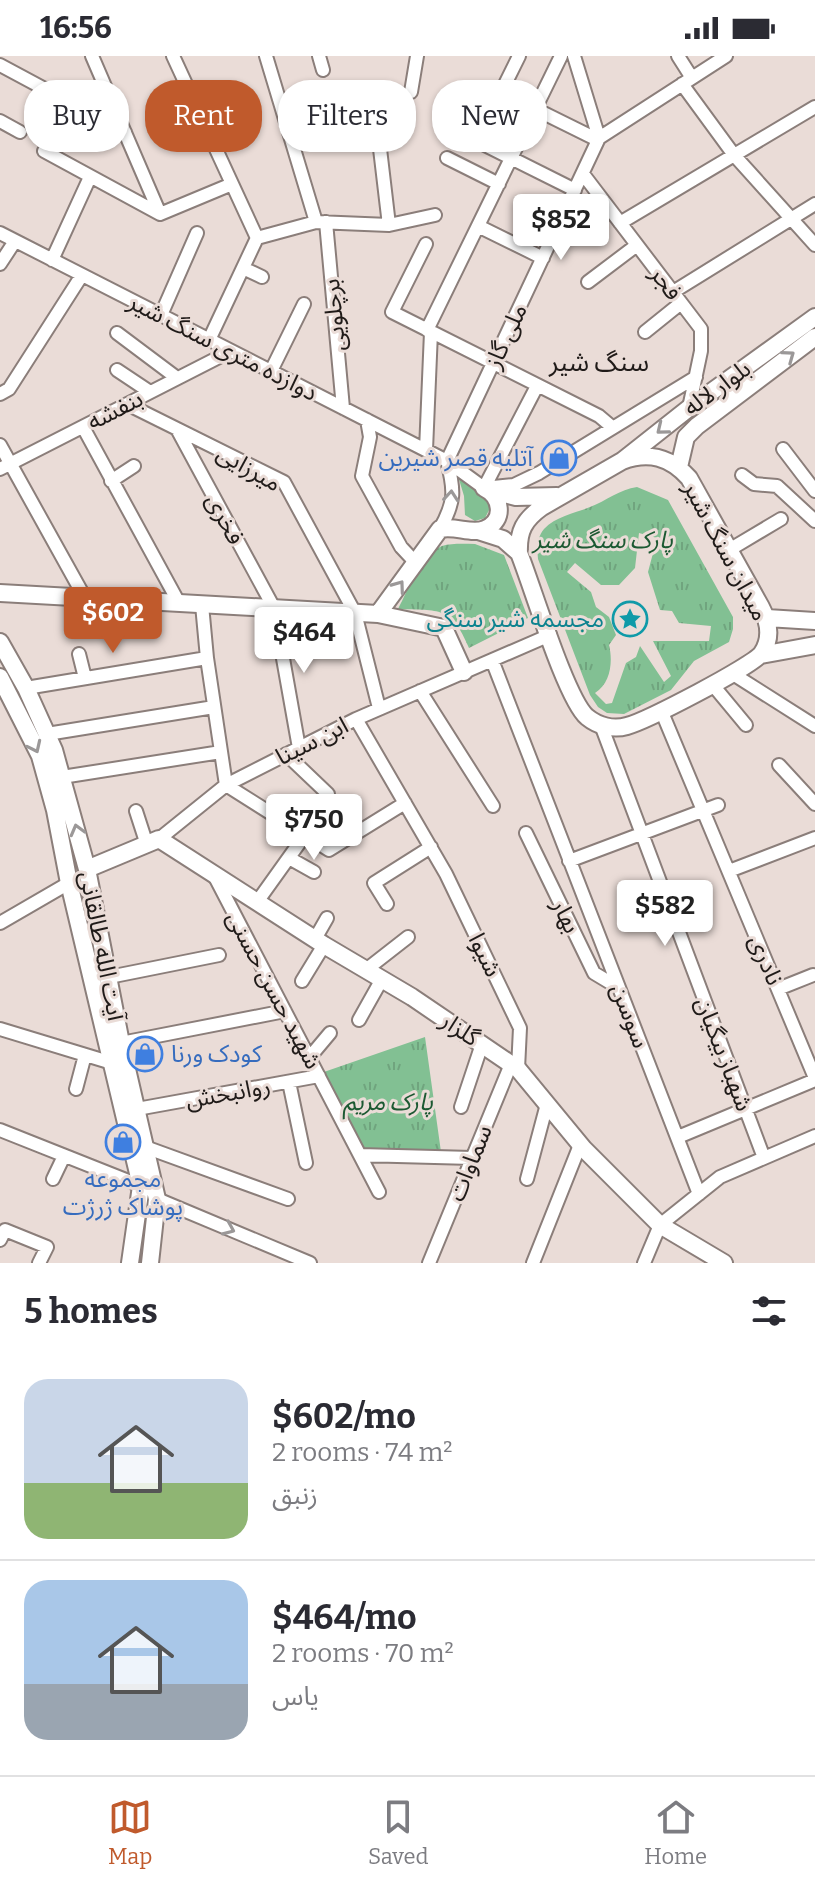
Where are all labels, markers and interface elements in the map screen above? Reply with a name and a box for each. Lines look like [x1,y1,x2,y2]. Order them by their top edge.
text: 16:56 [40,10,112,46]
chip: Buy [24,80,129,152]
chip: Rent [145,80,262,152]
chip: Filters [278,80,416,152]
chip: New [432,80,547,152]
pin: $852 [514,194,608,262]
text: $852 [531,204,591,235]
street label: فجر [644,260,688,306]
street label: برچلویی [317,278,352,352]
street label: دوازده متری سنگ شیر [123,287,322,407]
street label: ملی گاز [479,299,533,374]
district label: سنگ شیر [548,347,649,378]
one-way arrow [780,351,795,366]
street label: بلوار لاله [678,354,756,422]
street label: بنفشه [83,384,147,436]
one-way arrow [656,420,671,434]
street label: میرزایی [212,438,286,498]
shop icon: آتلیه قصر شیرین [540,439,578,477]
place label: آتلیه قصر شیرین [379,444,534,472]
street label: میدان سنگ شیر [677,476,774,625]
street label: فخری [200,489,250,549]
one-way arrow [442,489,459,502]
park label: پارک سنگ شیر [531,526,674,556]
one-way arrow [389,580,404,594]
pin: $602 [66,587,160,655]
text: $602 [82,597,144,628]
place icon: مجسمه شیر سنگی [611,600,649,638]
place label: مجسمه شیر سنگی [426,605,604,633]
pin: $464 [257,607,351,675]
text: $464 [273,617,336,648]
street label: ابن سینا [271,711,353,771]
one-way arrow [25,738,41,753]
pin: $750 [267,794,361,862]
text: $750 [284,804,344,835]
one-way arrow [69,824,86,838]
street label: آیت الله طالقانی [74,869,130,1024]
pin: $582 [618,880,712,948]
text: $582 [635,890,695,921]
street label: بهار [545,893,586,938]
street label: شهید حسن حسنی [221,906,327,1074]
street label: شیوا [463,929,507,981]
street label: نادری [743,931,789,989]
street label: سوسن [605,980,655,1052]
street label: شهباز بیگیان [689,993,759,1115]
street label: گلزار [435,1006,486,1053]
shop icon: کودک ورنا [126,1035,164,1073]
place label: کودک ورنا [171,1040,263,1068]
street label: روانبخش [183,1072,273,1114]
park label: پارک مریم [342,1088,434,1120]
street label: سماوات [442,1121,498,1205]
shop icon: مجموعه پوشاک ژرژت [104,1123,142,1161]
place label: مجموعه پوشاک ژرژت [63,1165,183,1222]
one-way arrow [221,1220,235,1236]
icon: filters [747,1289,791,1333]
text: 5 homes [24,1291,158,1332]
text: $602/mo [272,1396,416,1437]
icon: home [88,1411,184,1507]
text: 2 rooms · 74 m² [272,1437,452,1468]
text: زنبق [272,1480,318,1511]
text: $464/mo [272,1597,417,1638]
icon: home [88,1612,184,1708]
text: 2 rooms · 70 m² [272,1638,454,1669]
text: یاس [272,1681,319,1712]
tab: Map [108,1795,152,1870]
tab: Saved [368,1795,429,1870]
tab: Home [644,1795,707,1870]

